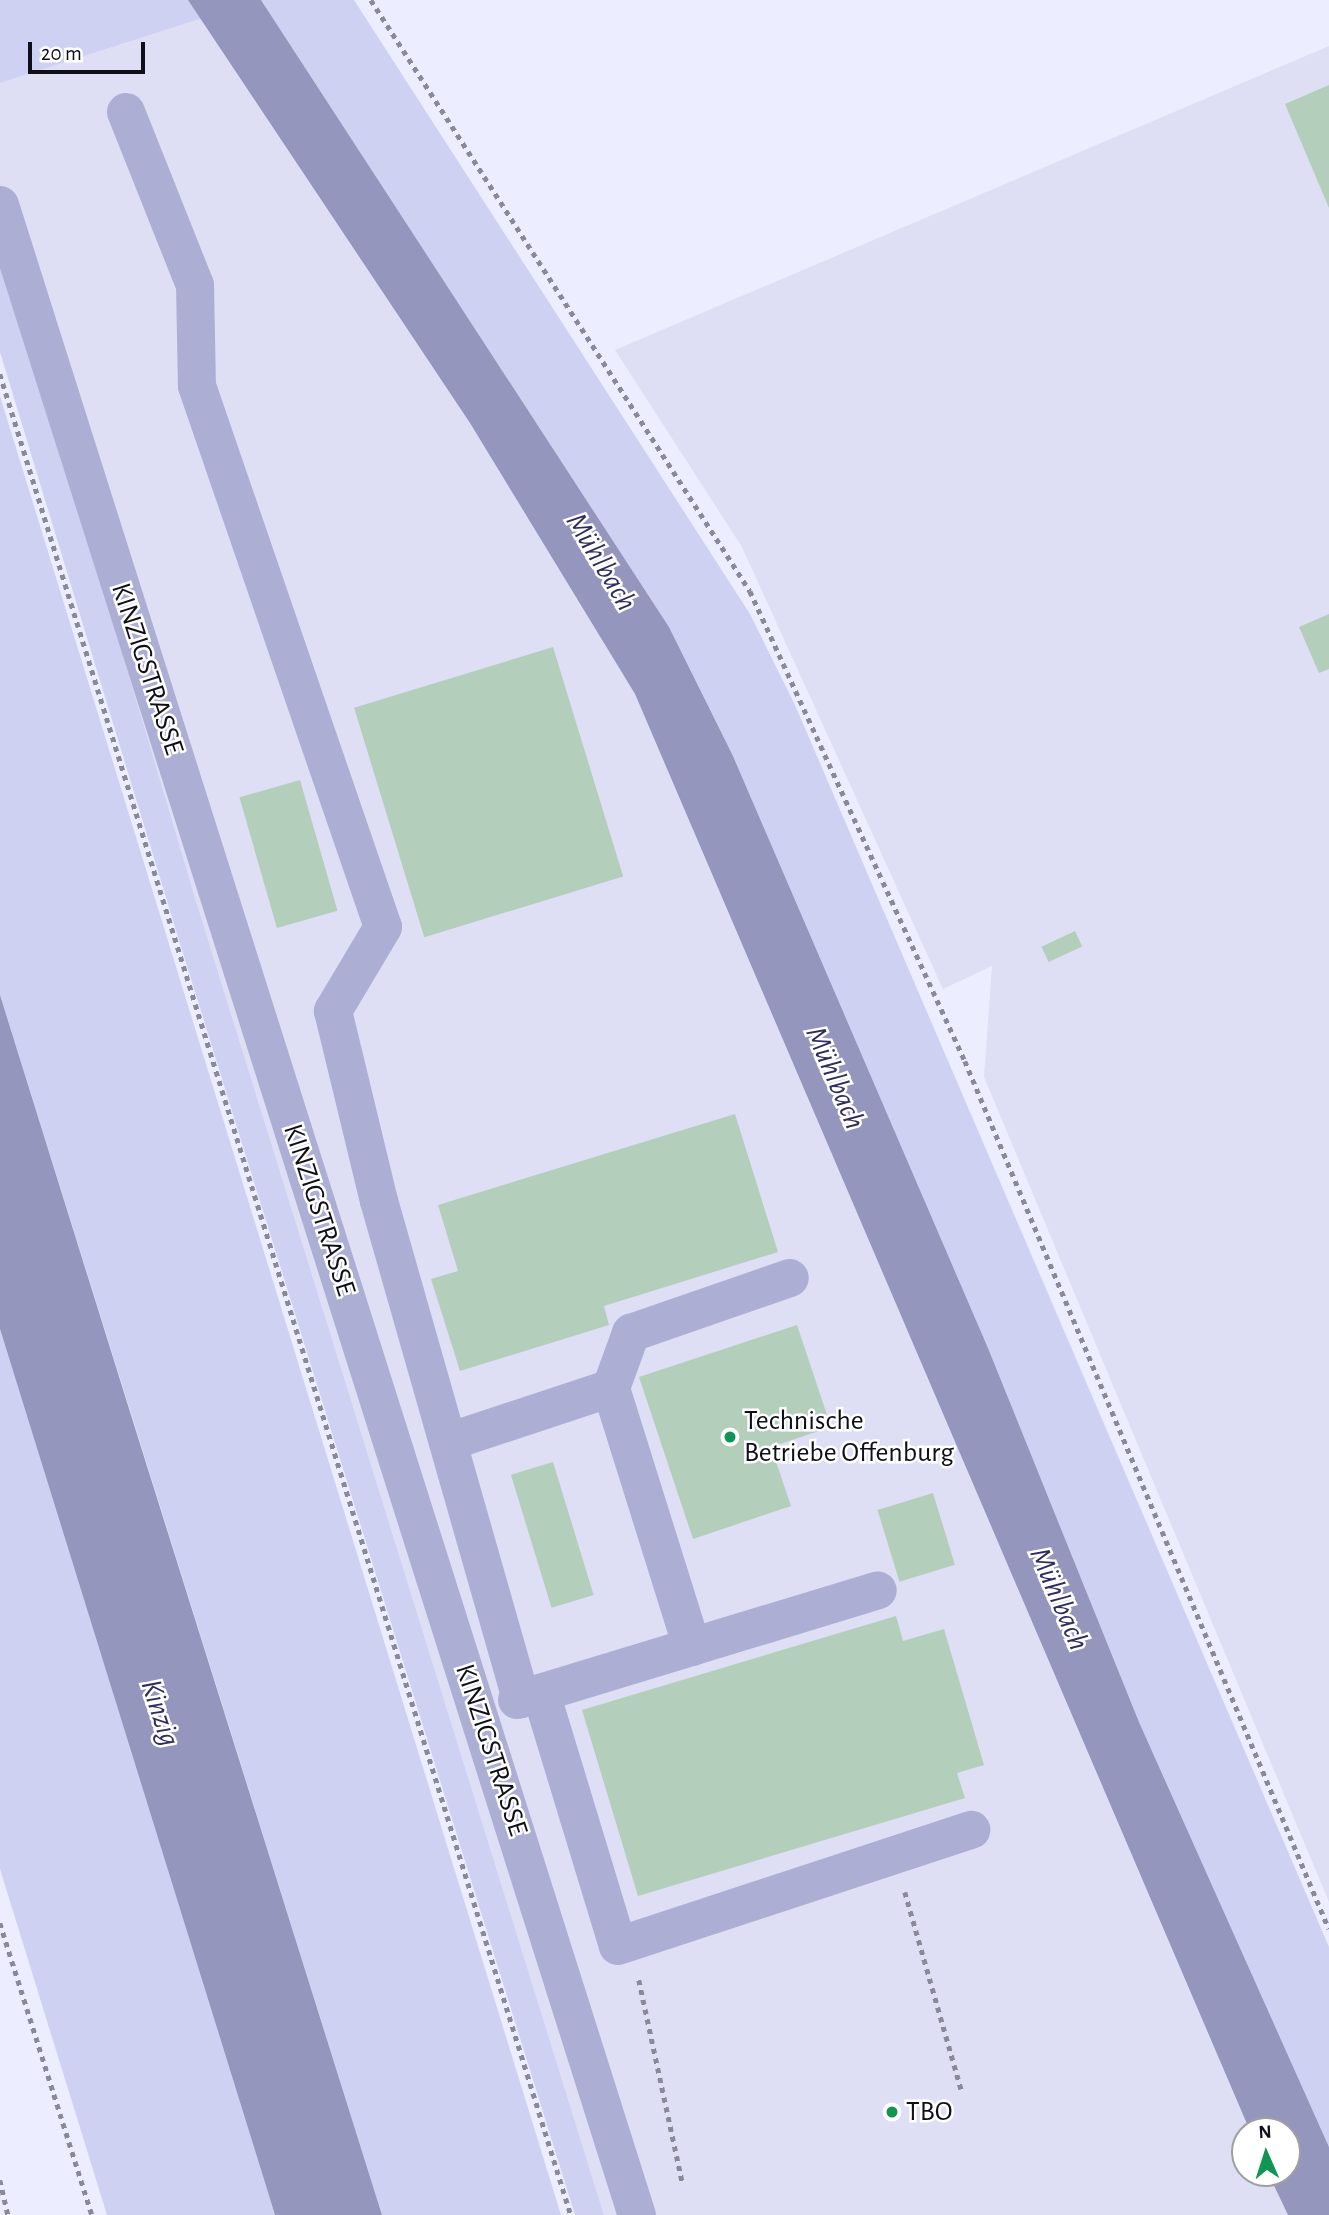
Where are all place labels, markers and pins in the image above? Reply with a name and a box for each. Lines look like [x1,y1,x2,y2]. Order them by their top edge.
place label: Technische Betriebe Offenburg [744,1404,954,1470]
marker: Technische Betriebe Offenburg [722,1429,738,1445]
place label: TBO [906,2095,953,2129]
marker: TBO [884,2104,900,2120]

